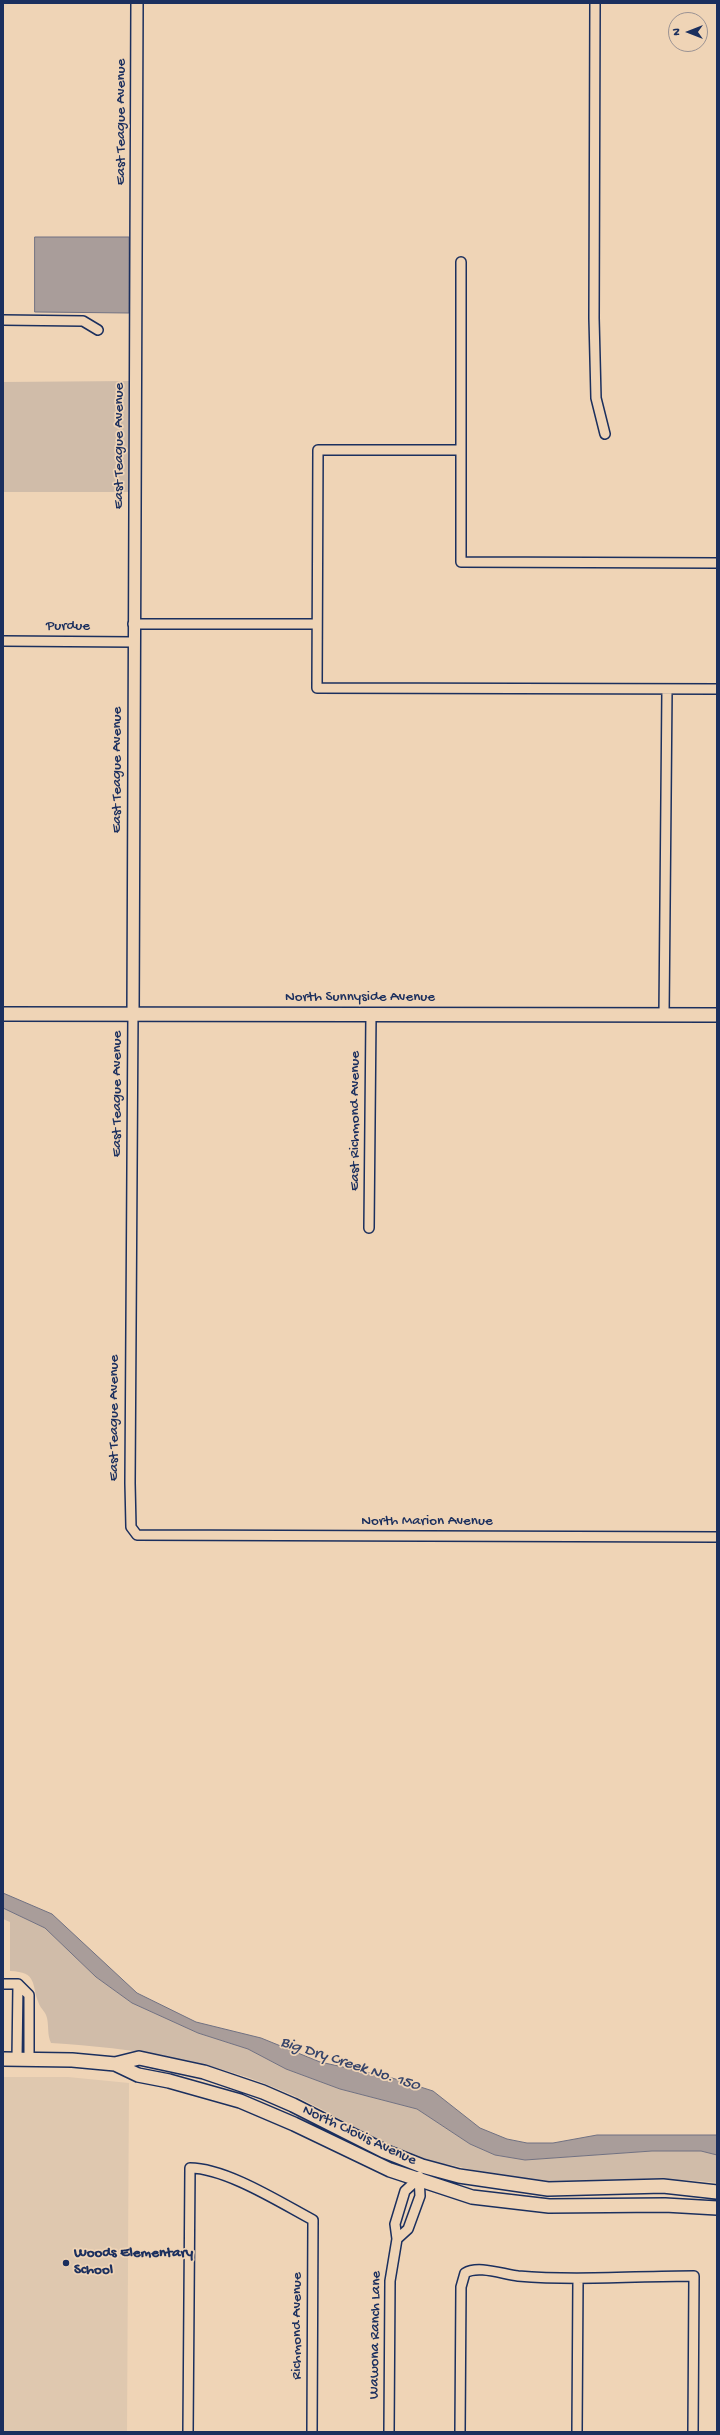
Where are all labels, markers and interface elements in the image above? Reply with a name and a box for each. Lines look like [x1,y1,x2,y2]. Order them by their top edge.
north arrow [668,12,708,52]
text: N [671,28,683,36]
street label: East Teague Avenue [113,59,131,185]
street label: East Teague Avenue [111,383,129,509]
street label: Purdue [46,618,90,636]
street label: East Teague Avenue [109,707,127,833]
street label: North Sunnyside Avenue [285,989,435,1007]
street label: East Teague Avenue [109,1031,127,1157]
street label: East Richmond Avenue [347,1051,365,1191]
street label: East Teague Avenue [106,1355,124,1481]
street label: North Marion Avenue [361,1513,493,1531]
water label: Big Dry Creek No. 150 [278,2033,422,2097]
street label: North Clovis Avenue [299,2102,419,2170]
place label: Woods Elementary School [74,2245,193,2280]
marker: Woods Elementary School [61,2258,71,2268]
street label: Wawona Ranch Lane [366,2271,386,2399]
street label: Richmond Avenue [289,2272,307,2380]

